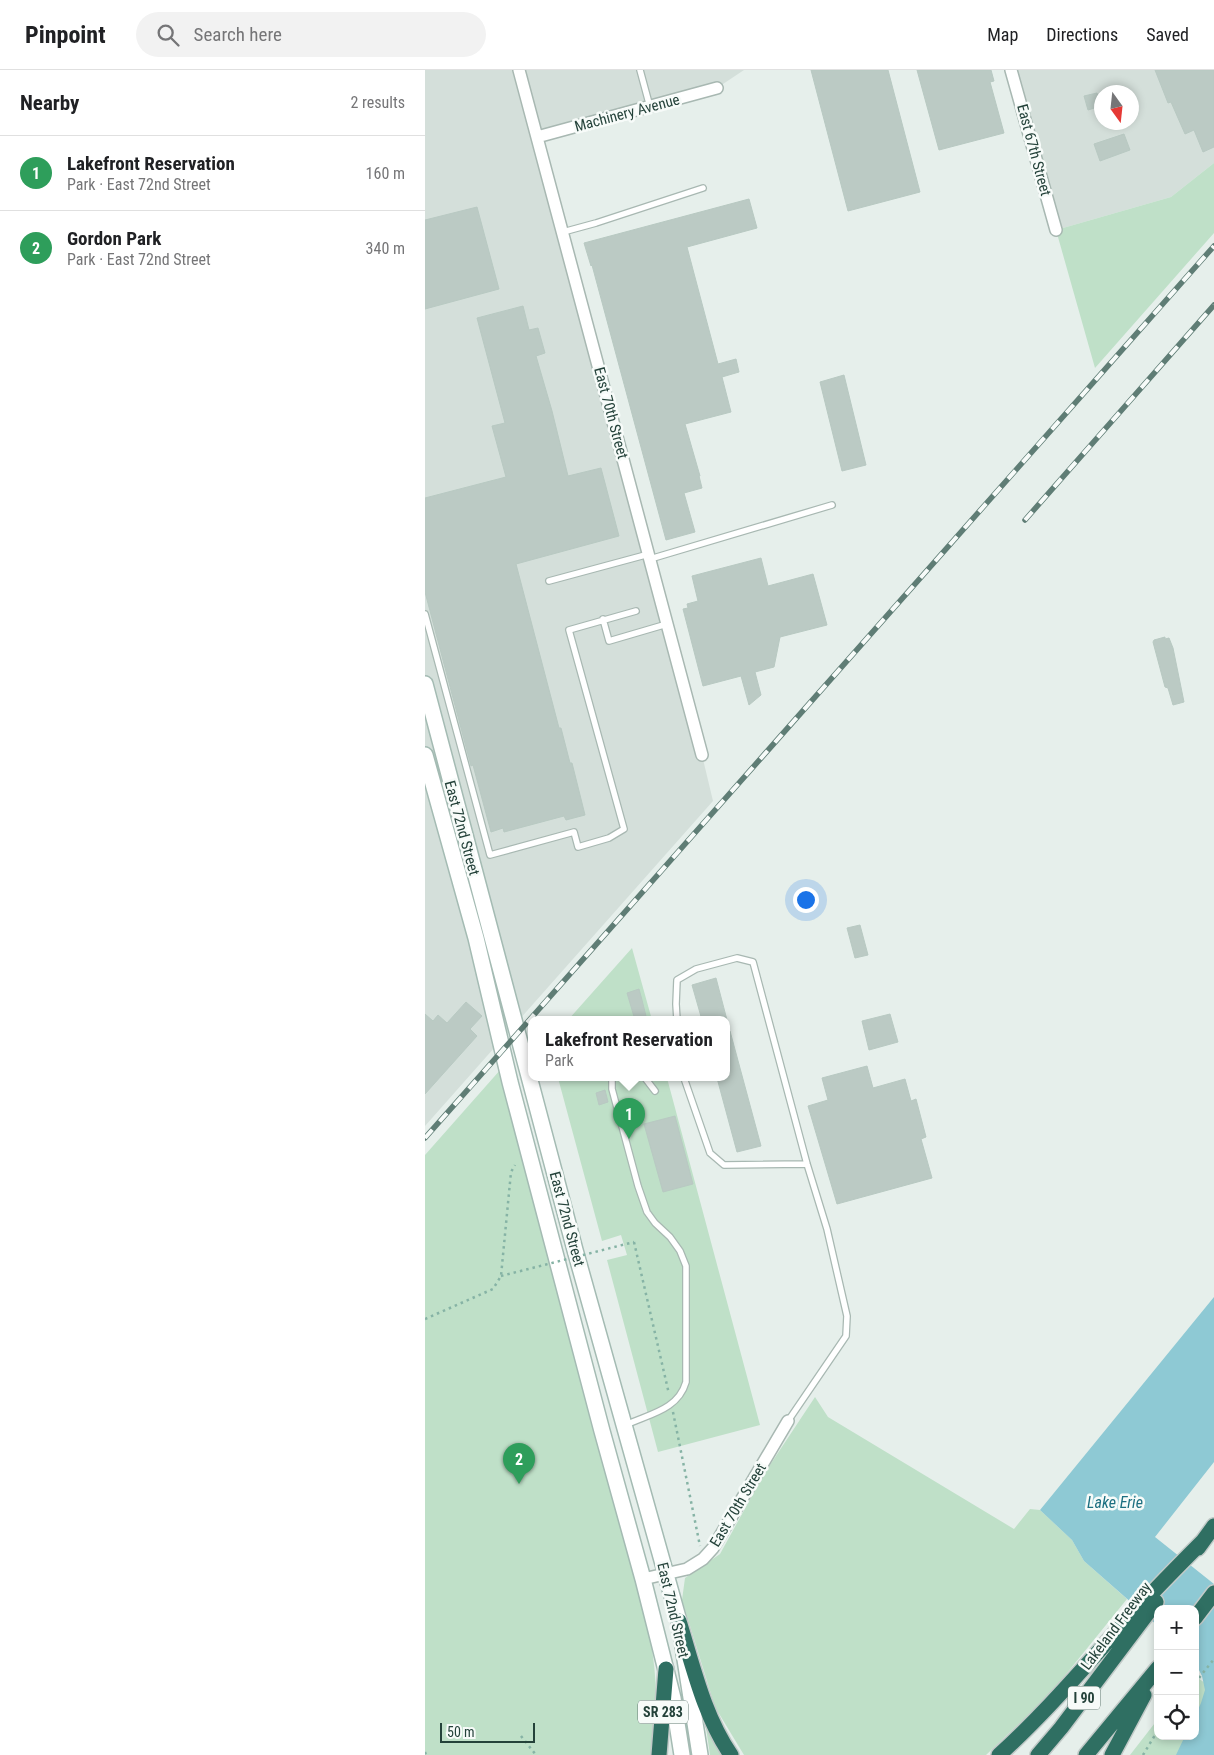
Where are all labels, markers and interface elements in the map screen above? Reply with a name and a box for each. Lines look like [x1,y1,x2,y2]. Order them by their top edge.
search box [136,12,486,57]
text: Pinpoint [25,21,106,49]
icon: search [154,21,182,49]
text: Search here [194,23,282,46]
text: Map [987,24,1018,45]
text: Directions [1046,24,1118,45]
text: Saved [1146,24,1189,45]
north arrow [1094,85,1139,130]
street label: Machinery Avenue [573,90,681,136]
text: Nearby [20,91,79,115]
text: 2 results [350,93,405,112]
street label: East 67th Street [1013,102,1055,198]
text: Lakefront Reservation [67,152,235,175]
text: 1 [32,164,40,183]
text: 160 m [366,164,405,183]
text: Park · East 72nd Street [67,175,211,194]
text: Gordon Park [67,227,161,250]
text: 2 [32,239,40,258]
text: 340 m [366,239,405,258]
text: Park · East 72nd Street [67,250,211,269]
street label: East 70th Street [590,365,632,461]
street label: East 72nd Street [441,779,483,877]
your location [793,887,819,913]
popup [528,1016,730,1081]
text: Lakefront Reservation [545,1028,713,1051]
text: Park [545,1051,574,1070]
pin: 1 [613,1098,645,1139]
street label: East 72nd Street [546,1170,588,1268]
pin: 2 [503,1443,535,1484]
street label: East 70th Street [706,1460,770,1550]
water label: Lake Erie [1087,1493,1143,1512]
street label: East 72nd Street [653,1560,693,1660]
street label: Lakeland Freeway [1077,1579,1155,1673]
map controls [1154,1605,1199,1740]
button: + [1154,1605,1199,1650]
button: − [1154,1650,1199,1695]
road number: I 90 [1068,1686,1100,1710]
button: locate [1154,1695,1199,1740]
road number: SR 283 [638,1700,688,1724]
scale bar [440,1720,535,1743]
text: 50 m [447,1724,475,1740]

